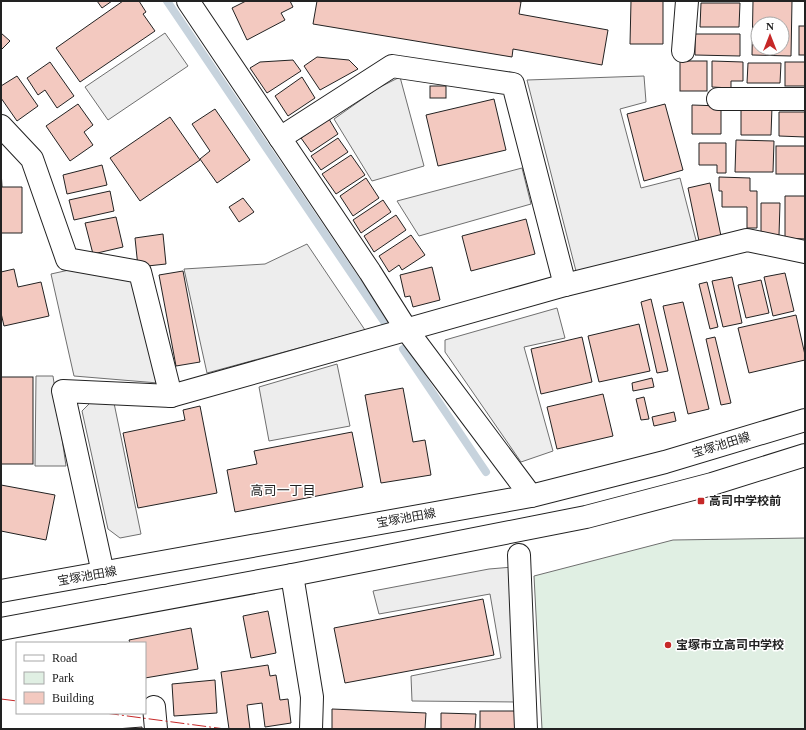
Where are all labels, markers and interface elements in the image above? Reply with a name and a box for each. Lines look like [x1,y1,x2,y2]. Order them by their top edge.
north arrow [750,16,790,56]
text: N [766,20,774,32]
street label: 宝塚池田線 [690,430,752,460]
district label: 高司一丁目 [250,483,316,498]
place label: 高司中学校前 [709,494,781,508]
marker: 高司中学校前 [696,496,706,506]
street label: 宝塚池田線 [375,506,437,530]
street label: 宝塚池田線 [56,564,118,588]
place label: 宝塚市立高司中学校 [676,638,784,652]
marker: 宝塚市立高司中学校 [663,640,673,650]
legend [16,642,146,714]
text: Road [52,651,77,665]
text: Park [52,671,74,685]
text: Building [52,691,94,705]

